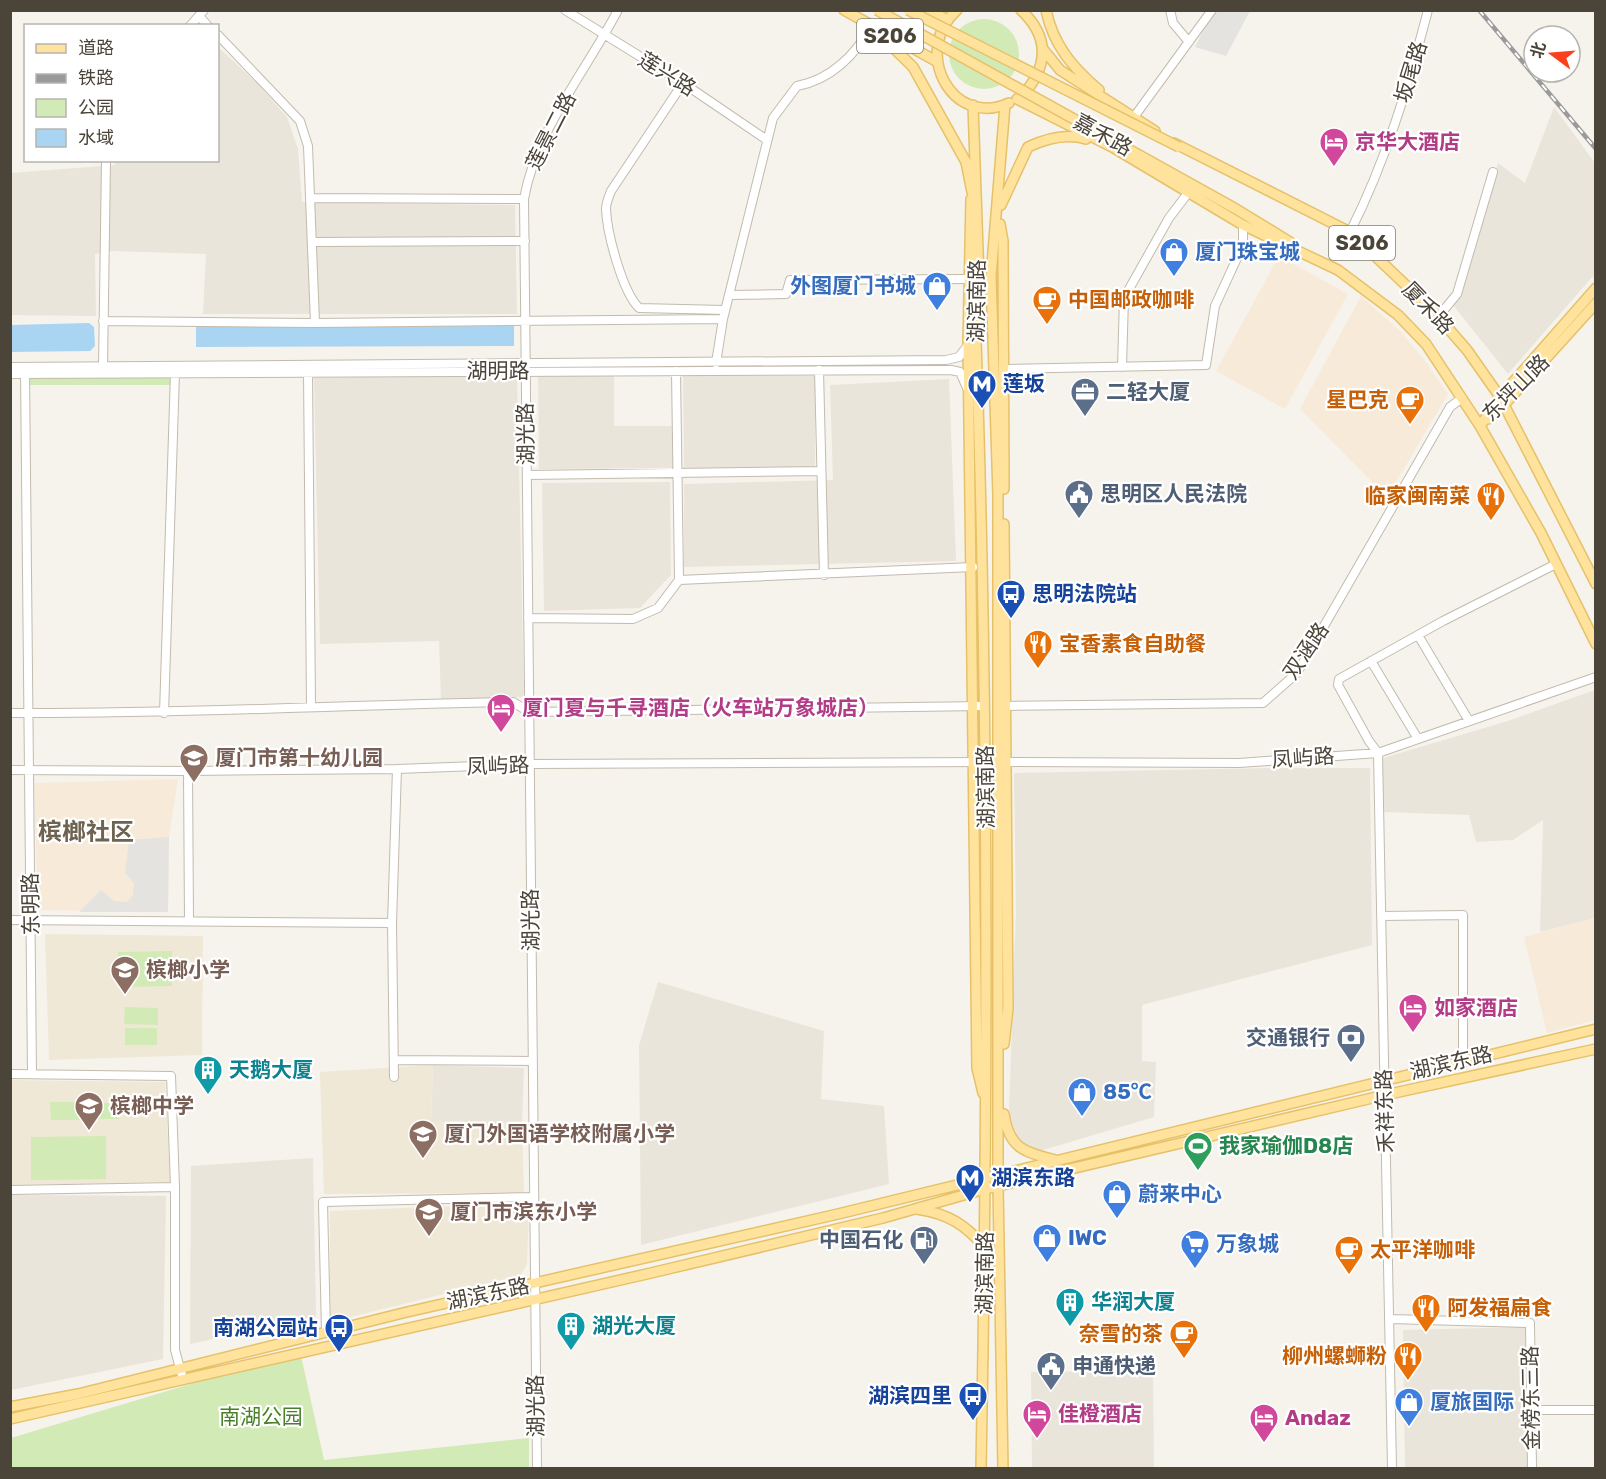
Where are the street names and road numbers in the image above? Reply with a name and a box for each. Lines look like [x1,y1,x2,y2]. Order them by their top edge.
road number: S206 [857,19,923,53]
street label: 坂尾路 [1389,38,1432,106]
street label: 莲兴路 [634,46,701,101]
street label: 莲景二路 [520,88,581,174]
street label: 嘉禾路 [1070,108,1137,161]
road number: S206 [1329,226,1395,260]
street label: 湖滨南路 [963,259,990,343]
street label: 厦禾路 [1397,276,1459,339]
street label: 东坪山路 [1477,349,1554,426]
street label: 湖明路 [467,358,530,383]
street label: 湖光路 [512,402,539,466]
street label: 双涵路 [1278,618,1334,684]
street label: 凤屿路 [1271,743,1335,772]
street label: 湖滨南路 [972,745,999,829]
street label: 凤屿路 [466,752,530,779]
street label: 东明路 [17,872,44,936]
street label: 湖光路 [517,888,544,952]
street label: 湖滨东路 [1407,1041,1495,1084]
street label: 禾祥东路 [1371,1069,1398,1153]
street label: 湖滨南路 [971,1231,998,1315]
street label: 湖滨东路 [444,1273,532,1314]
street label: 金榜东三路 [1517,1345,1544,1451]
street label: 湖光路 [522,1374,549,1438]

